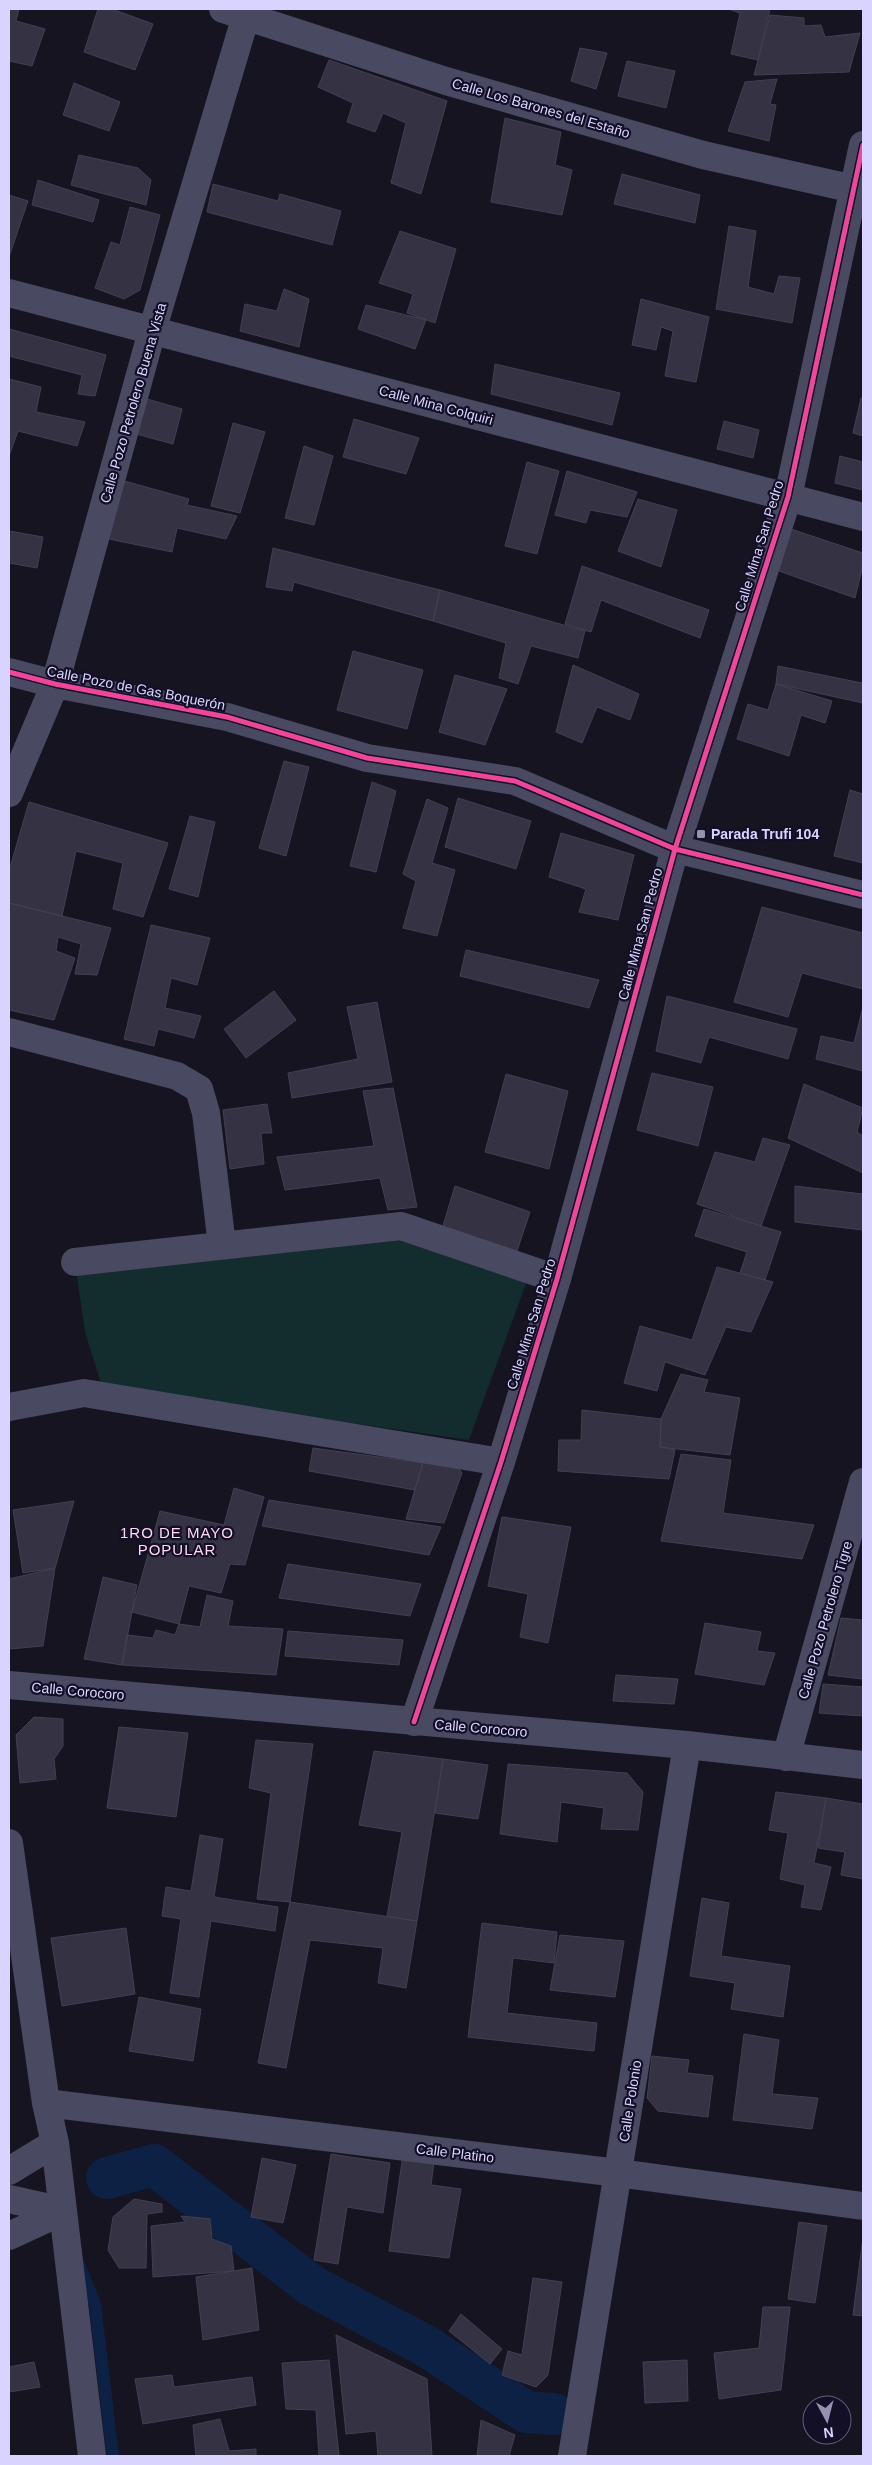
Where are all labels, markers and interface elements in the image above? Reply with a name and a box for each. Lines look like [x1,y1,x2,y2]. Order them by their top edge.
street label: Calle Los Barones del Estaño [450,75,632,141]
street label: Calle Pozo Petrolero Buena Vista [97,301,169,505]
street label: Calle Mina Colquiri [377,382,495,428]
street label: Calle Mina San Pedro [731,478,787,613]
street label: Calle Pozo de Gas Boquerón [45,663,227,713]
place label: Parada Trufi 104 [711,826,819,842]
marker: Parada Trufi 104 [695,828,707,840]
street label: Calle Mina San Pedro [615,866,665,1002]
street label: Calle Mina San Pedro [503,1256,559,1391]
district label: 1RO DE MAYO POPULAR [120,1524,234,1558]
street label: Calle Pozo Petrolero Tigre [795,1539,855,1701]
street label: Calle Corocoro [31,1679,125,1703]
street label: Calle Corocoro [434,1716,528,1740]
street label: Calle Polonio [616,2059,644,2143]
street label: Calle Platino [415,2140,495,2166]
north arrow [802,2395,852,2445]
text: N [823,2424,835,2441]

